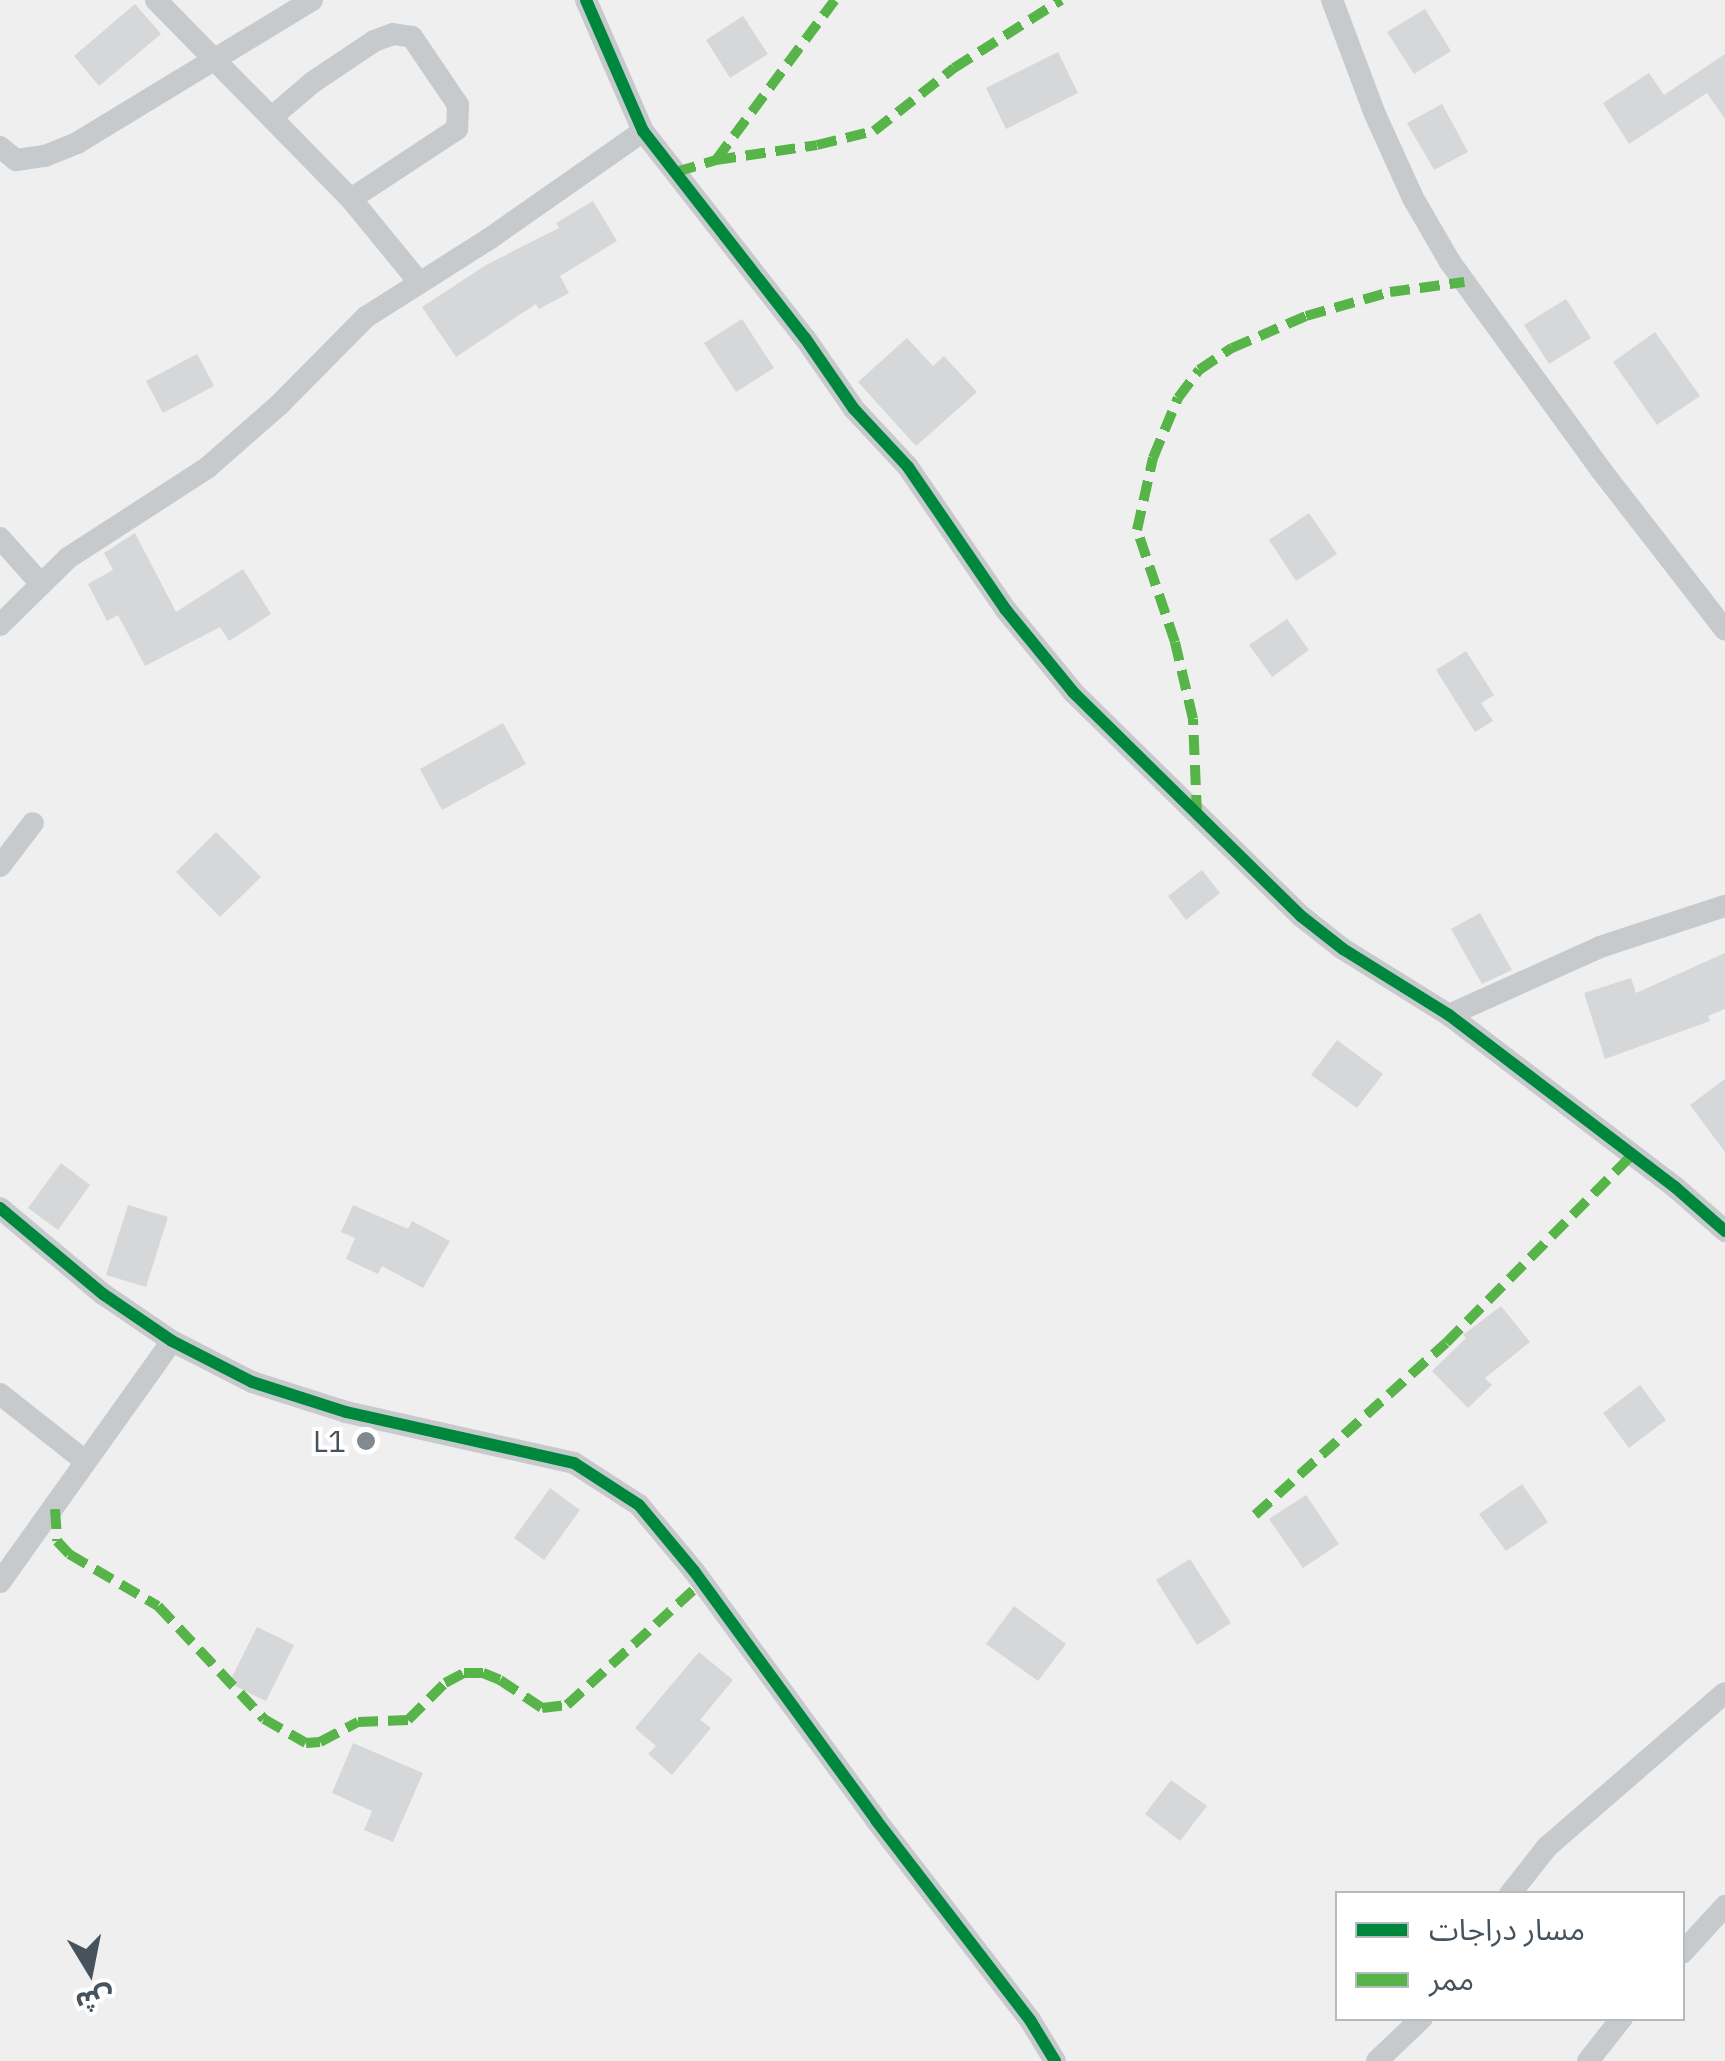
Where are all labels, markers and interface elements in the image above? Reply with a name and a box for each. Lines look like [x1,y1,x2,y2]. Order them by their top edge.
place label: L1 [313,1423,346,1459]
marker: L1 [355,1430,377,1452]
legend [1335,1891,1685,2021]
text: مسار دراجات [1429,1909,1585,1948]
north arrow [40,1921,140,2021]
text: ممر [1429,1959,1474,1998]
text: ش [73,1979,117,2023]

